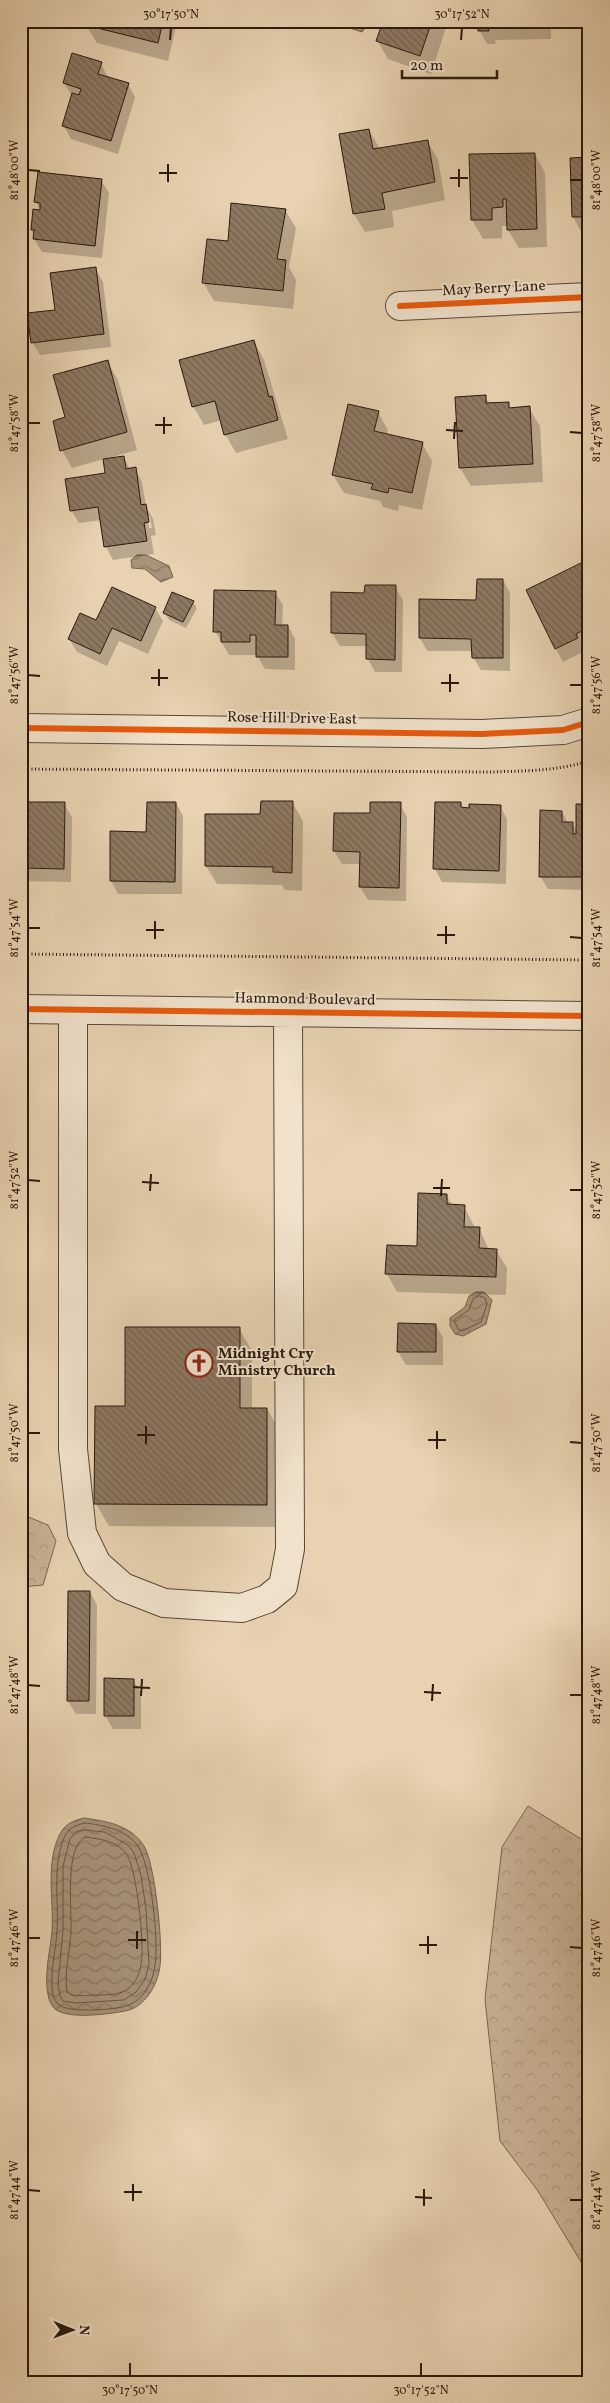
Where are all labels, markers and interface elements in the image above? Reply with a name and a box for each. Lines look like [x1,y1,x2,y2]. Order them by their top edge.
text: 30°17'50"N [143,7,199,23]
text: 30°17'52"N [434,7,490,23]
scale bar [402,48,498,80]
text: 20 m [410,56,443,77]
text: 81°48'00"W [7,140,23,200]
text: 81°48'00"W [589,150,605,210]
street label: May Berry Lane [442,276,546,302]
text: 81°47'58"W [7,394,23,452]
text: 81°47'58"W [589,404,605,462]
text: 81°47'56"W [7,646,23,704]
text: 81°47'56"W [589,656,605,714]
street label: Rose Hill Drive East [227,707,357,731]
text: 81°47'54"W [7,899,23,957]
text: 81°47'54"W [589,909,605,967]
street label: Hammond Boulevard [234,988,376,1012]
text: 81°47'52"W [7,1151,23,1209]
text: 81°47'52"W [589,1161,605,1219]
place label: Midnight Cry Ministry Church [218,1344,336,1382]
church icon: Midnight Cry Ministry Church [184,1348,214,1378]
text: 81°47'50"W [7,1404,23,1462]
text: 81°47'50"W [589,1414,605,1472]
text: 81°47'48"W [7,1656,23,1714]
text: 81°47'48"W [589,1666,605,1724]
text: 81°47'46"W [7,1909,23,1967]
text: 81°47'46"W [589,1919,605,1977]
text: 81°47'44"W [7,2160,23,2220]
text: 81°47'44"W [589,2170,605,2230]
north arrow [48,2306,98,2356]
text: N [74,2325,93,2335]
text: 30°17'50"N [102,2383,158,2399]
text: 30°17'52"N [393,2383,449,2399]

